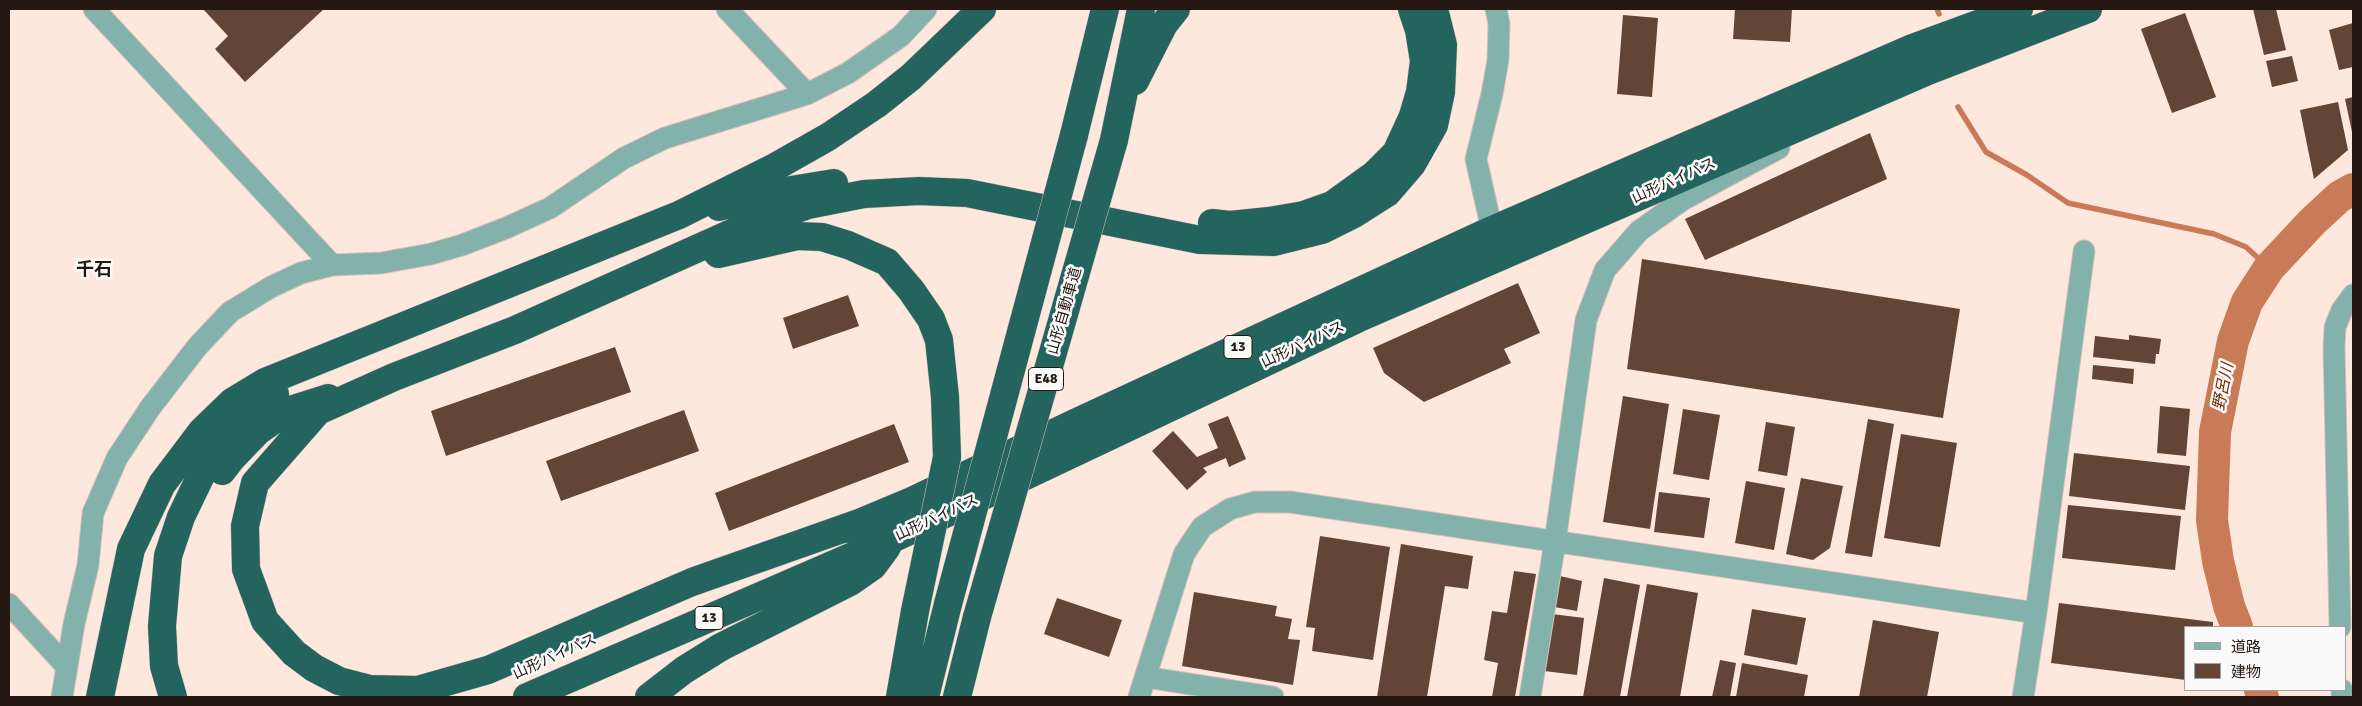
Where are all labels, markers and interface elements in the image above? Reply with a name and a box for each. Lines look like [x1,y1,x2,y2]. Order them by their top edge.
street label: 山形バイパス [1629,154,1719,208]
district label: 千石 [76,259,112,281]
street label: 山形自動車道 [1044,265,1086,357]
street label: 山形バイパス [1258,318,1348,372]
road number: 13 [1224,336,1252,358]
water label: 野呂川 [2210,362,2238,412]
road number: E48 [1028,368,1064,390]
street label: 山形バイパス [892,491,982,545]
road number: 13 [695,606,723,630]
legend [2184,626,2347,691]
street label: 山形バイパス [510,630,600,684]
text: 道路 [2231,638,2261,656]
text: 建物 [2231,663,2261,681]

